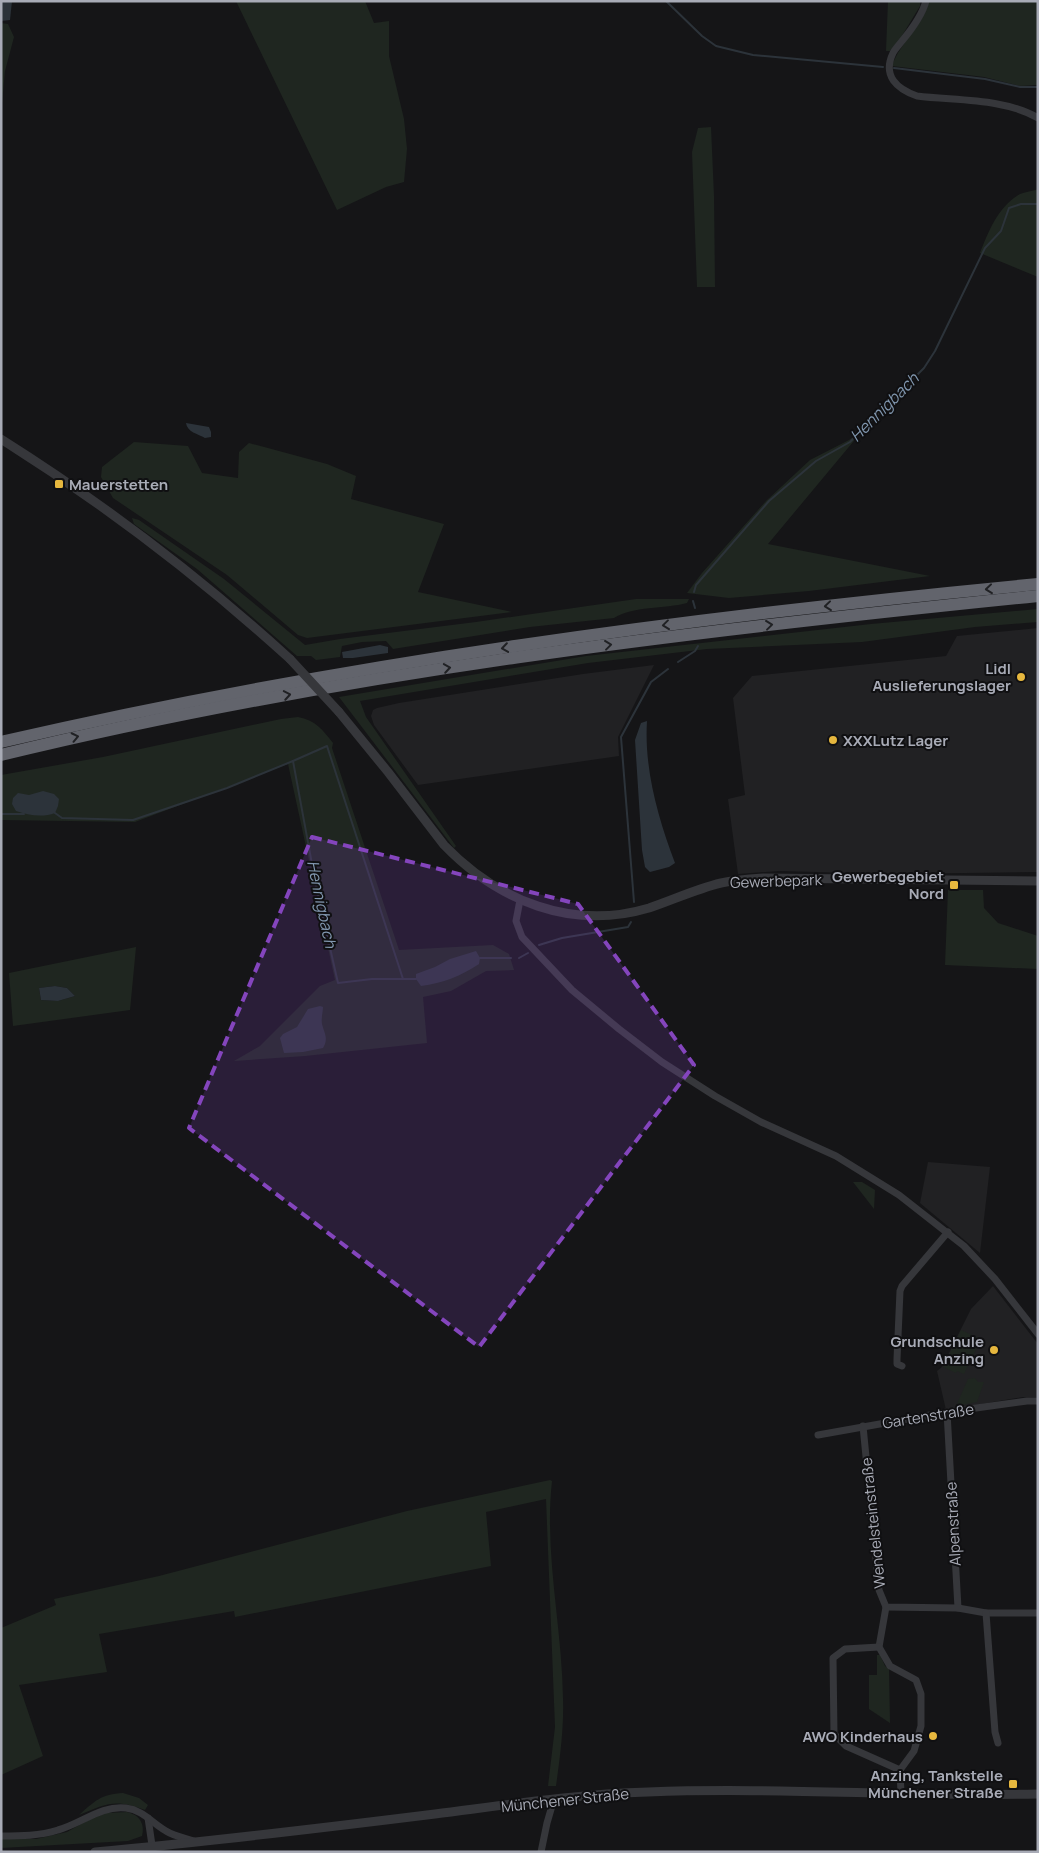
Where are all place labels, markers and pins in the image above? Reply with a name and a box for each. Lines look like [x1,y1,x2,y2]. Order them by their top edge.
place label: Mauerstetten [69,474,168,495]
marker: Mauerstetten [53,478,65,490]
place label: Lidl Auslieferungslager [872,658,1011,696]
marker: Lidl Auslieferungslager [1015,671,1027,683]
place label: XXXLutz Lager [843,730,948,751]
marker: XXXLutz Lager [827,734,839,746]
place label: Gewerbegebiet Nord [832,866,944,904]
marker: Gewerbegebiet Nord [948,879,960,891]
place label: Grundschule Anzing [890,1331,984,1369]
marker: Grundschule Anzing [988,1344,1000,1356]
place label: AWO Kinderhaus [802,1726,923,1747]
marker: AWO Kinderhaus [927,1730,939,1742]
place label: Anzing, Tankstelle Münchener Straße [868,1765,1003,1803]
marker: Anzing, Tankstelle Münchener Straße [1007,1778,1019,1790]

